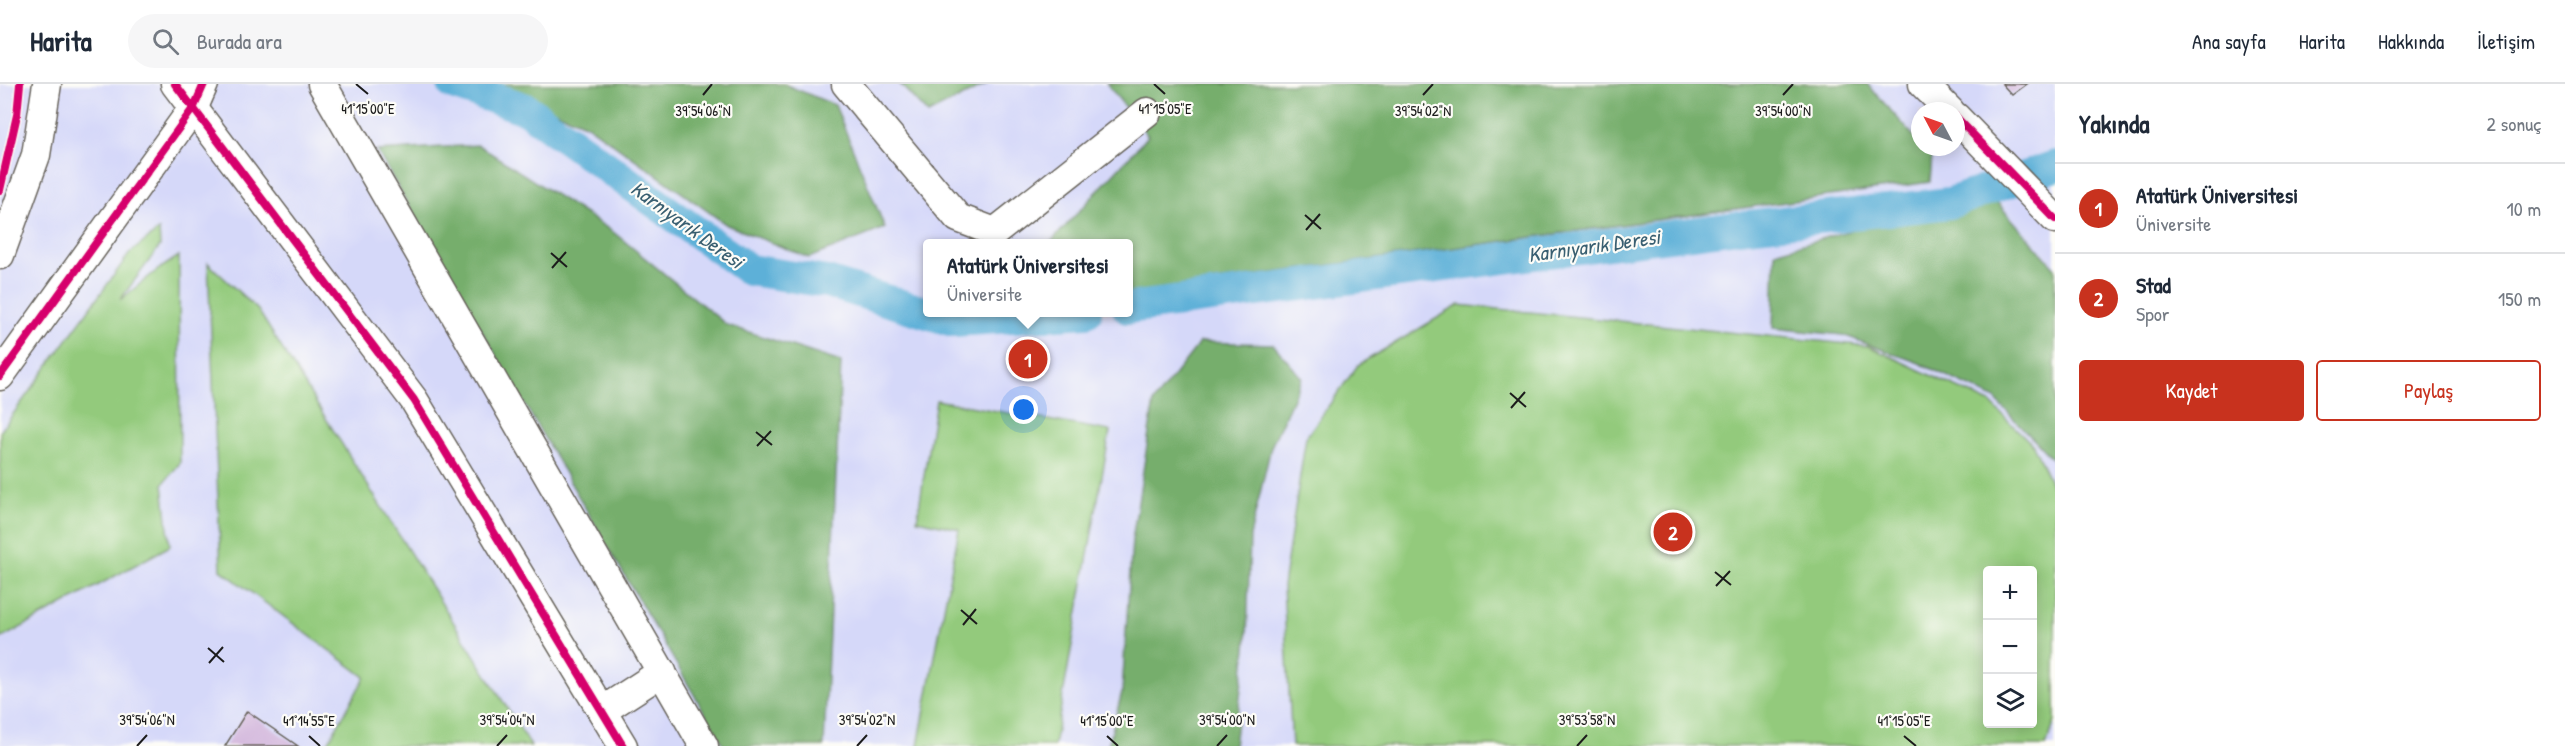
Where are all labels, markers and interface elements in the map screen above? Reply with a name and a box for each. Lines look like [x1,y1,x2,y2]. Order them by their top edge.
search box [128,14,548,68]
text: Harita [30,22,92,60]
icon: search [149,25,182,58]
text: Burada ara [197,26,282,56]
text: Ana sayfa [2192,27,2266,56]
text: Harita [2299,27,2345,56]
text: Hakkında [2378,27,2444,56]
text: İletişim [2477,27,2535,56]
text: 41°15'00"E [341,98,395,119]
text: 41°15'05"E [1138,98,1192,119]
text: 39°54'06"N [675,100,731,121]
text: 39°54'02"N [1395,100,1451,121]
text: 39°54'00"N [1755,100,1811,121]
north arrow [1911,102,1965,156]
text: Yakında [2079,106,2149,141]
text: 2 sonuç [2486,110,2541,137]
water label: Karnıyarık Deresi [625,174,751,277]
text: Atatürk Üniversitesi [2136,180,2298,210]
text: 1 [2095,195,2102,222]
text: 10 m [2507,195,2541,222]
text: Üniversite [2136,210,2211,237]
water label: Karnıyarık Deresi [1526,222,1664,269]
popup [923,239,1133,317]
text: Atatürk Üniversitesi [947,250,1109,280]
text: Stad [2136,270,2171,300]
text: Üniversite [947,280,1022,307]
text: 2 [2094,285,2103,312]
text: 150 m [2498,285,2541,312]
text: Spor [2136,300,2170,327]
pin: 1 [1008,336,1048,382]
button: Kaydet [2079,360,2304,421]
button: Paylaş [2316,360,2541,421]
your location [1009,395,1038,424]
pin: 2 [1654,510,1692,554]
map controls [1983,566,2037,728]
button: + [1983,566,2037,620]
button: − [1983,620,2037,674]
button: layers [1983,674,2037,728]
text: 39°54'06"N [119,709,175,730]
text: 39°54'04"N [479,709,535,730]
text: 39°54'02"N [839,709,895,730]
text: 39°54'00"N [1199,709,1255,730]
text: 39°53'58"N [1559,709,1615,730]
text: 41°14'55"E [283,710,335,731]
text: 41°15'00"E [1080,710,1134,731]
text: 41°15'05"E [1877,710,1931,731]

